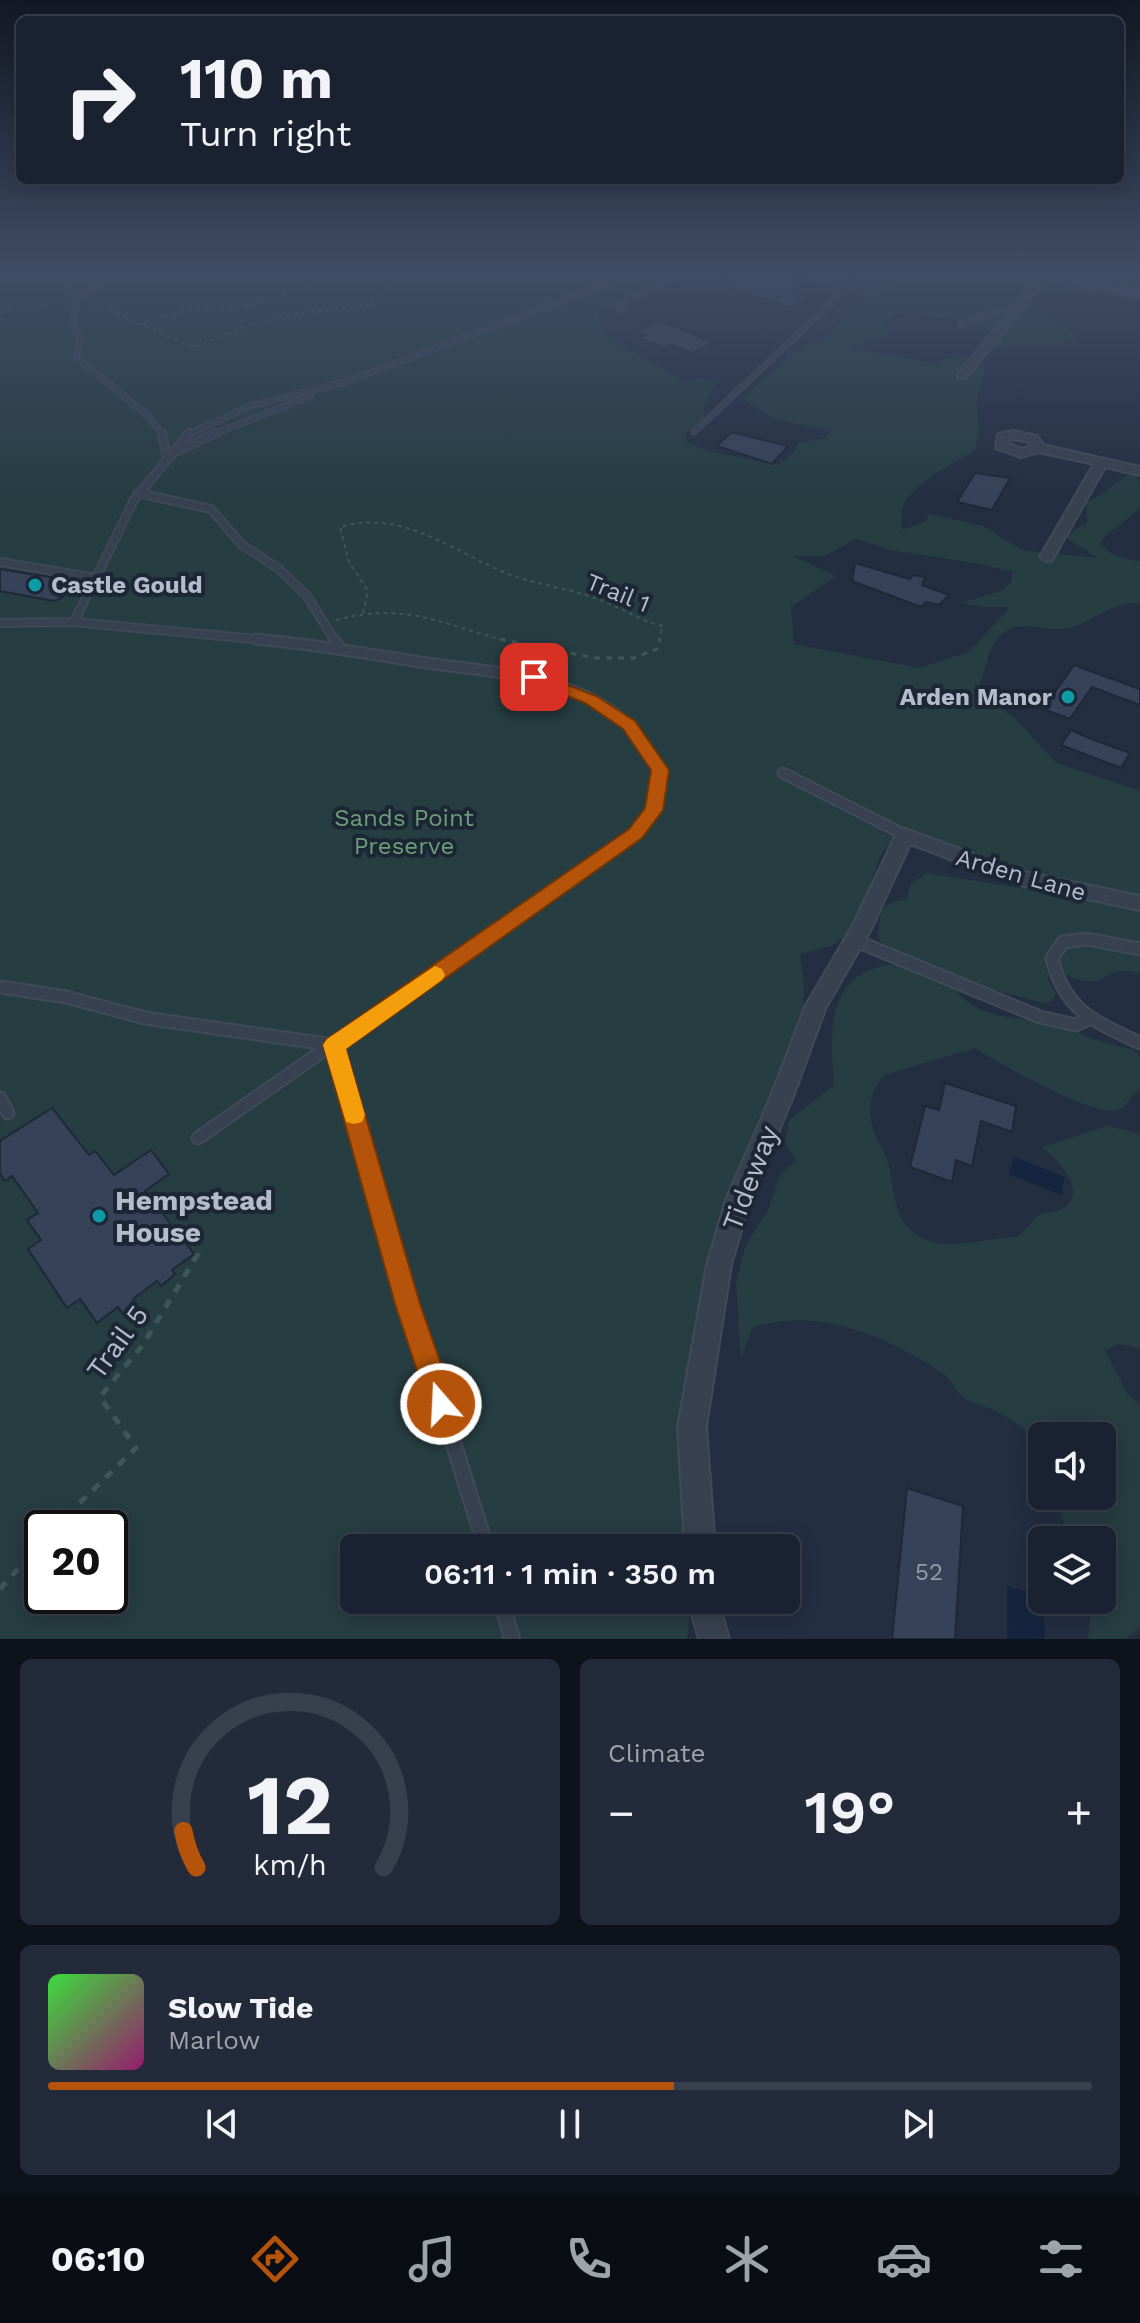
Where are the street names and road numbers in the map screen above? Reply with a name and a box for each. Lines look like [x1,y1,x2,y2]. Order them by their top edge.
street label: Trail 1 [582,568,654,618]
street label: Arden Lane [953,843,1089,907]
street label: Tideway [715,1120,786,1235]
street label: Trail 5 [80,1299,155,1385]

